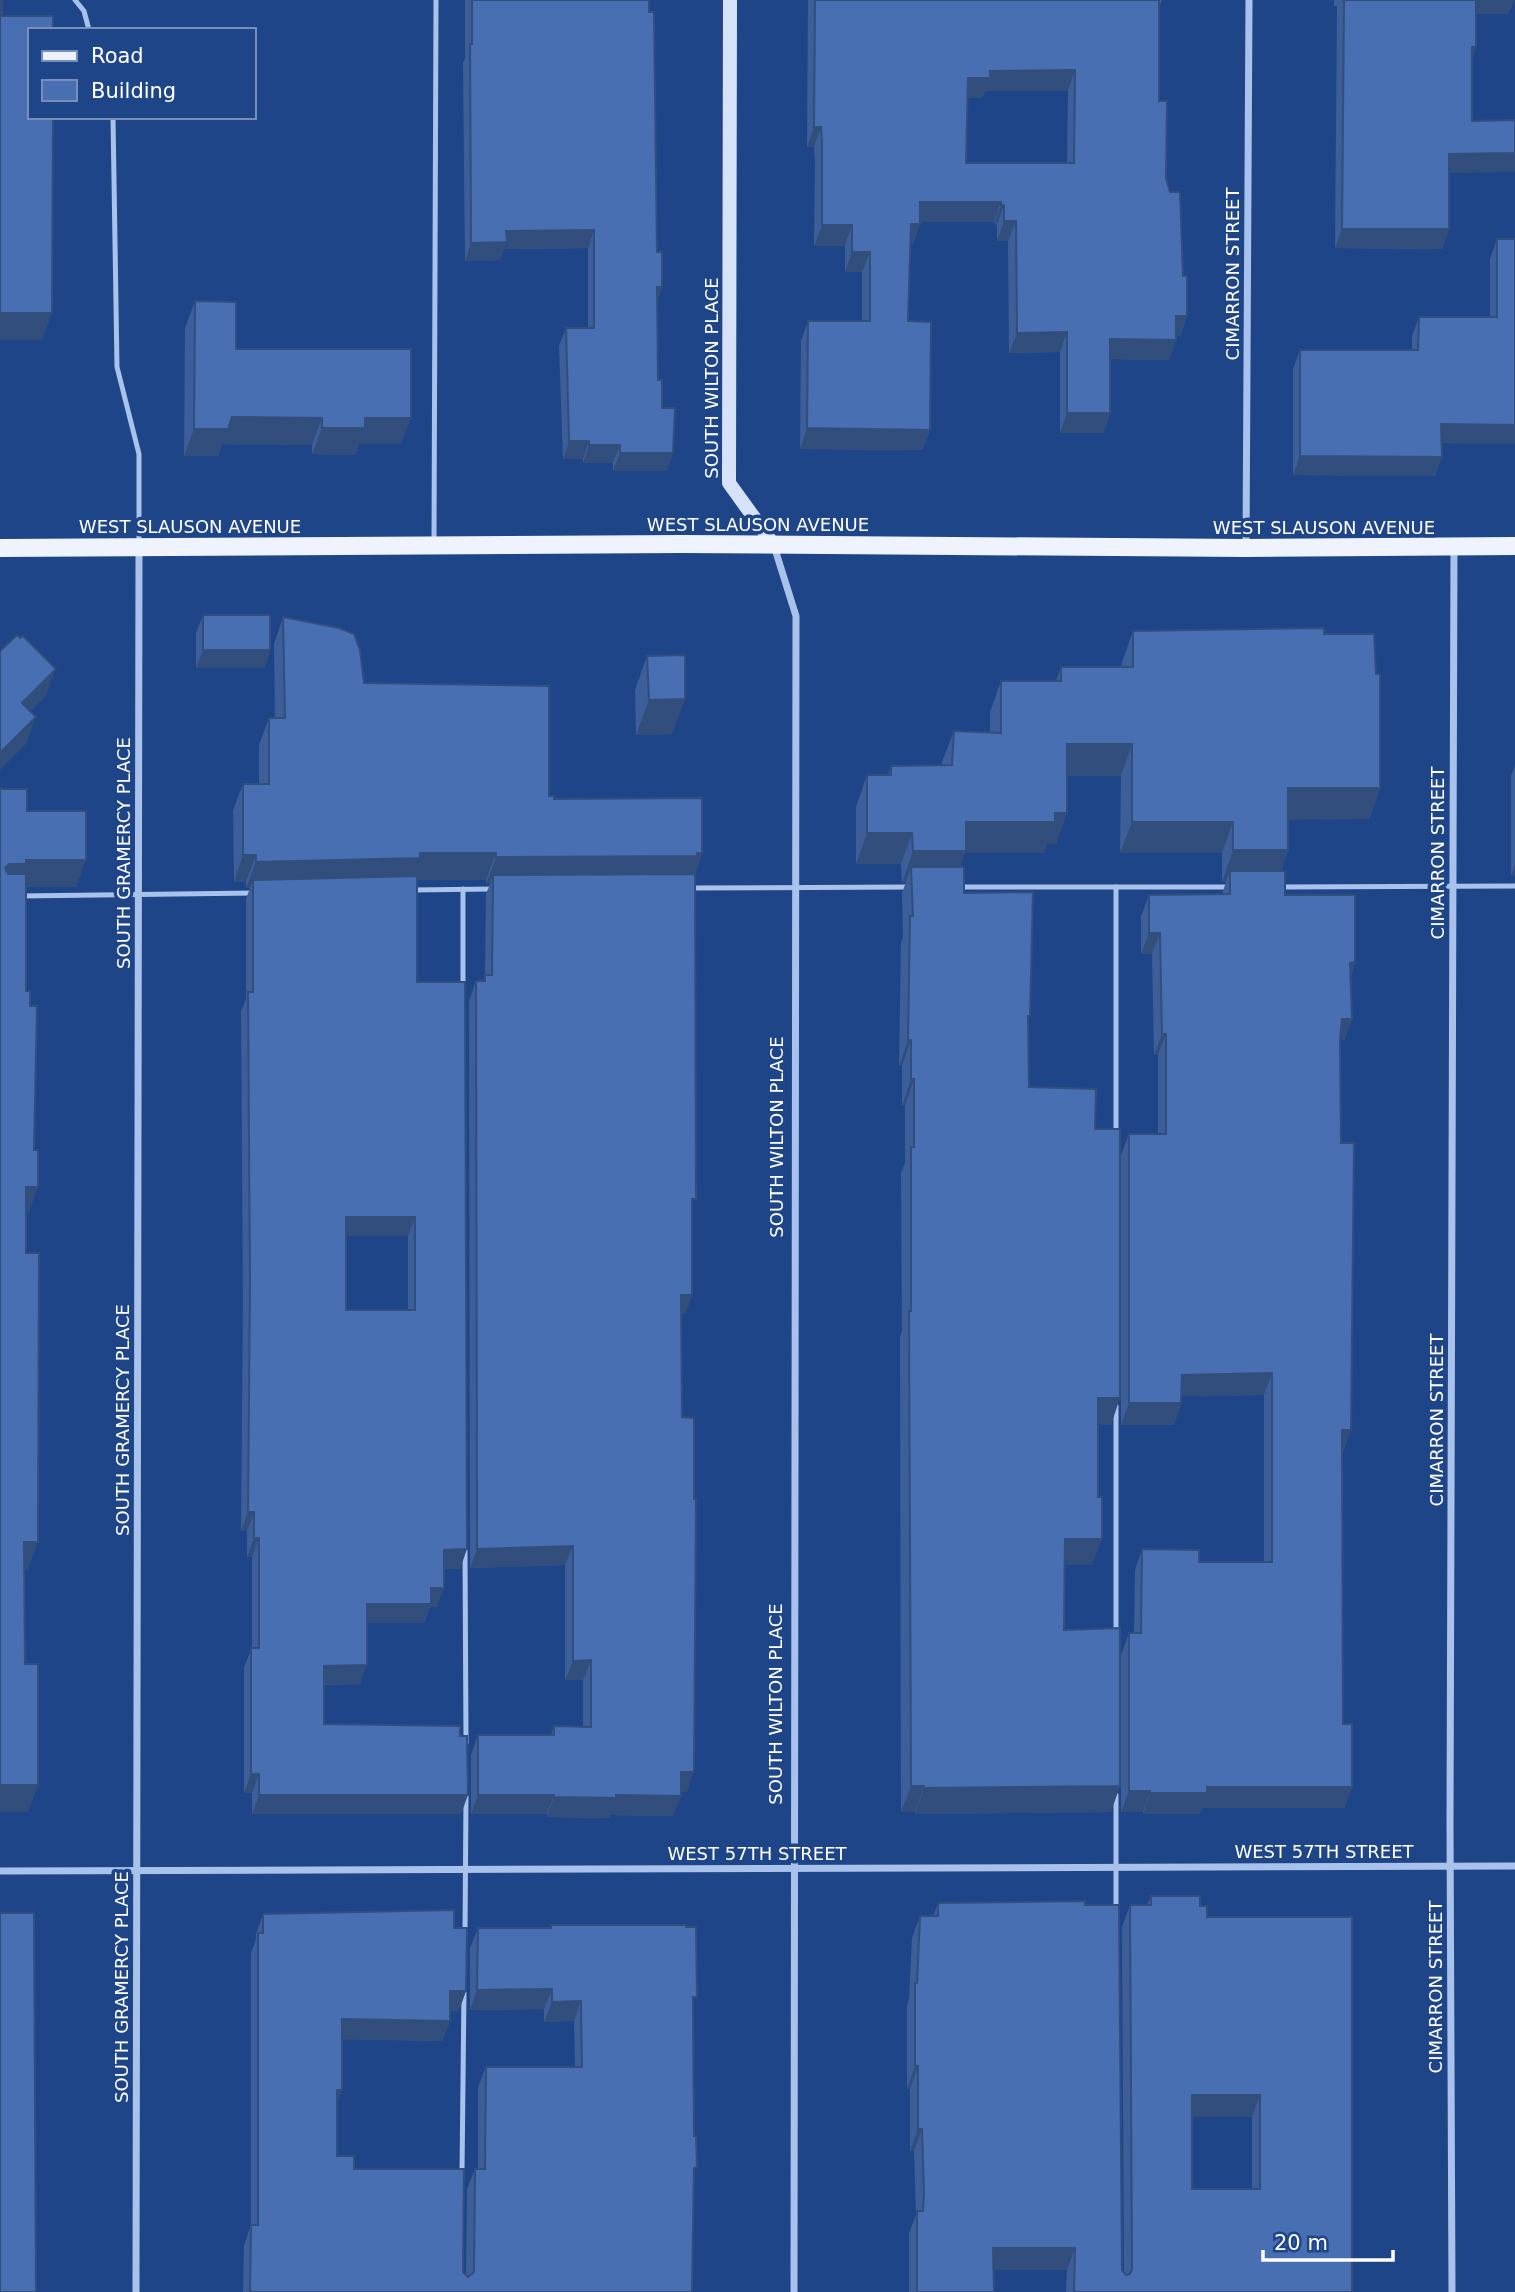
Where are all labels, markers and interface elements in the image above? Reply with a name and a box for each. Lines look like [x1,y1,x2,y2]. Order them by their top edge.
legend [28,28,256,119]
text: Road [91,44,144,68]
text: Building [91,79,176,103]
street label: CIMARRON STREET [1222,187,1243,360]
street label: SOUTH WILTON PLACE [701,277,722,479]
street label: WEST SLAUSON AVENUE [647,514,869,535]
street label: WEST SLAUSON AVENUE [79,516,301,537]
street label: WEST SLAUSON AVENUE [1213,517,1435,538]
street label: SOUTH GRAMERCY PLACE [113,737,134,969]
street label: CIMARRON STREET [1427,766,1448,939]
street label: SOUTH WILTON PLACE [766,1036,787,1238]
street label: SOUTH GRAMERCY PLACE [112,1304,133,1536]
street label: CIMARRON STREET [1426,1333,1447,1506]
street label: SOUTH WILTON PLACE [765,1603,786,1805]
street label: WEST 57TH STREET [1234,1841,1415,1862]
street label: WEST 57TH STREET [667,1843,848,1864]
street label: SOUTH GRAMERCY PLACE [111,1871,132,2103]
street label: CIMARRON STREET [1425,1900,1446,2073]
scale bar [1263,2218,1392,2262]
text: 20 m [1274,2231,1328,2255]

